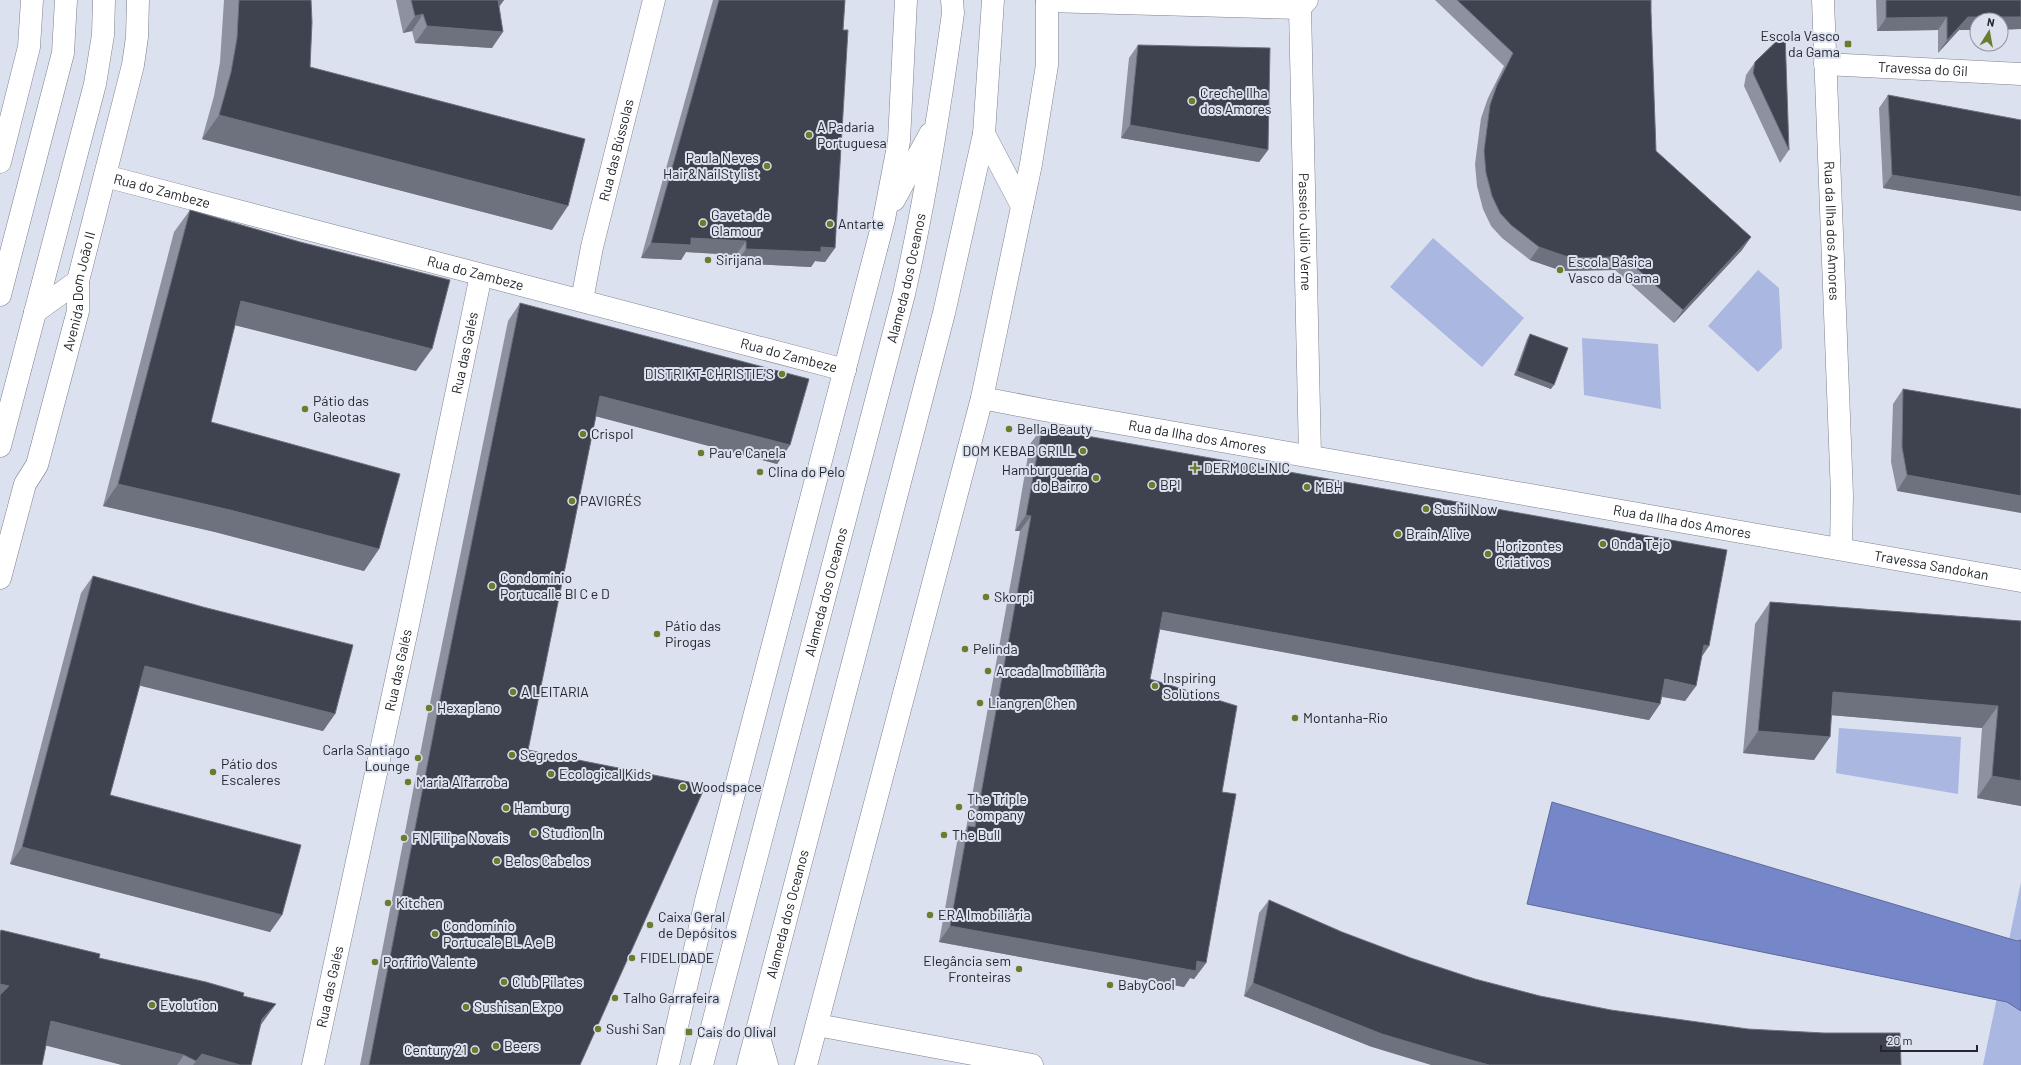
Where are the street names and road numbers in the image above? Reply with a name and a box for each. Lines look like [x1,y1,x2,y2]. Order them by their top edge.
street label: Travessa do Gil [1878,58,1968,79]
street label: Rua das Bússolas [595,97,637,203]
street label: Rua da Ilha dos Amores [1821,161,1844,301]
street label: Rua do Zambeze [112,170,212,211]
street label: Passeio Júlio Verne [1296,173,1315,291]
street label: Alameda dos Oceanos [883,211,929,345]
street label: Avenida Dom João II [59,229,98,353]
street label: Rua do Zambeze [425,252,526,293]
street label: Rua das Galés [447,310,481,395]
street label: Rua do Zambeze [739,334,839,376]
street label: Rua da Ilha dos Amores [1127,416,1268,457]
street label: Rua da Ilha dos Amores [1612,501,1753,542]
street label: Alameda dos Oceanos [800,525,851,658]
street label: Travessa Sandokan [1873,546,1990,583]
street label: Rua das Galés [381,627,415,713]
street label: Alameda dos Oceanos [762,847,812,980]
street label: Rua das Galés [312,944,347,1029]

